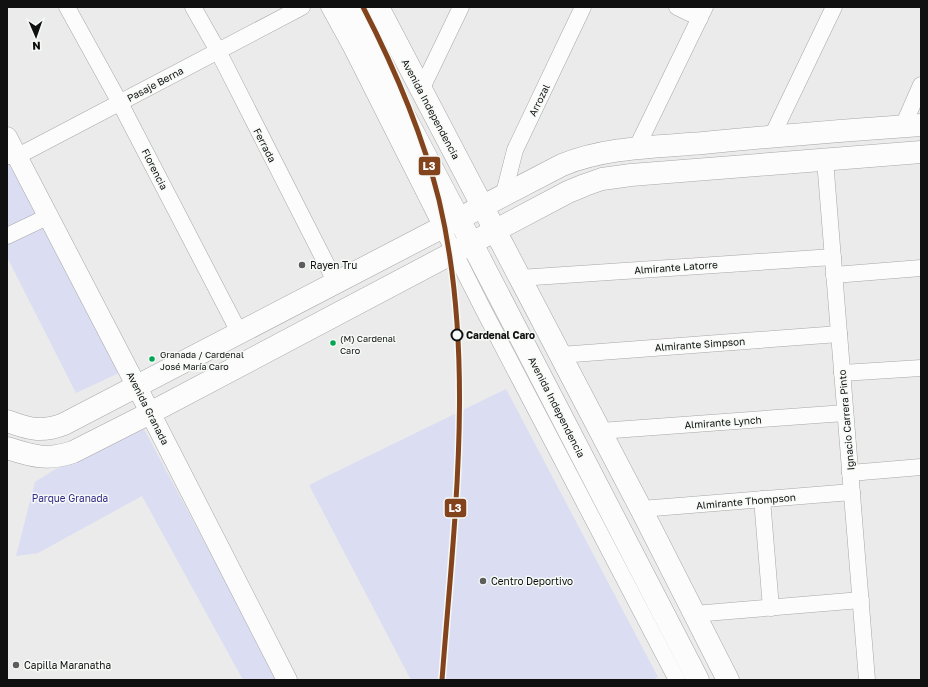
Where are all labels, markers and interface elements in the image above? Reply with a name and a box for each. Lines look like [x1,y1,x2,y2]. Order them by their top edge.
north arrow [16,16,56,56]
text: N [32,40,41,53]
street label: Avenida Independencia [399,57,463,161]
street label: Pasaje Berna [125,64,185,104]
street label: Arrozal [526,82,552,118]
street label: Ferrada [251,126,279,164]
street label: Florencia [140,146,170,192]
line badge: L3 [418,156,441,176]
text: L3 [423,159,436,172]
street label: Almirante Latorre [634,258,718,276]
place label: Rayen Tru [310,259,357,271]
marker: Rayen Tru [297,260,307,270]
marker: Cardenal Caro [450,328,464,342]
place label: Cardenal Caro [466,329,535,341]
place label: (M) Cardenal Caro [340,333,396,356]
street label: Almirante Simpson [654,335,746,353]
marker: (M) Cardenal Caro [328,338,338,348]
place label: Granada / Cardenal José María Caro [160,349,244,372]
marker: Granada / Cardenal José María Caro [147,354,157,364]
street label: Avenida Independencia [526,355,588,459]
street label: Avenida Granada [124,369,172,447]
street label: Ignacio Carrera Pinto [836,369,856,471]
street label: Almirante Lynch [684,413,762,431]
street label: Almirante Thompson [696,491,796,511]
park label: Parque Granada [32,492,108,504]
line badge: L3 [444,498,467,518]
text: L3 [449,501,462,514]
place label: Centro Deportivo [491,575,573,587]
marker: Centro Deportivo [478,576,488,586]
place label: Capilla Maranatha [24,659,111,671]
marker: Capilla Maranatha [11,660,21,670]

